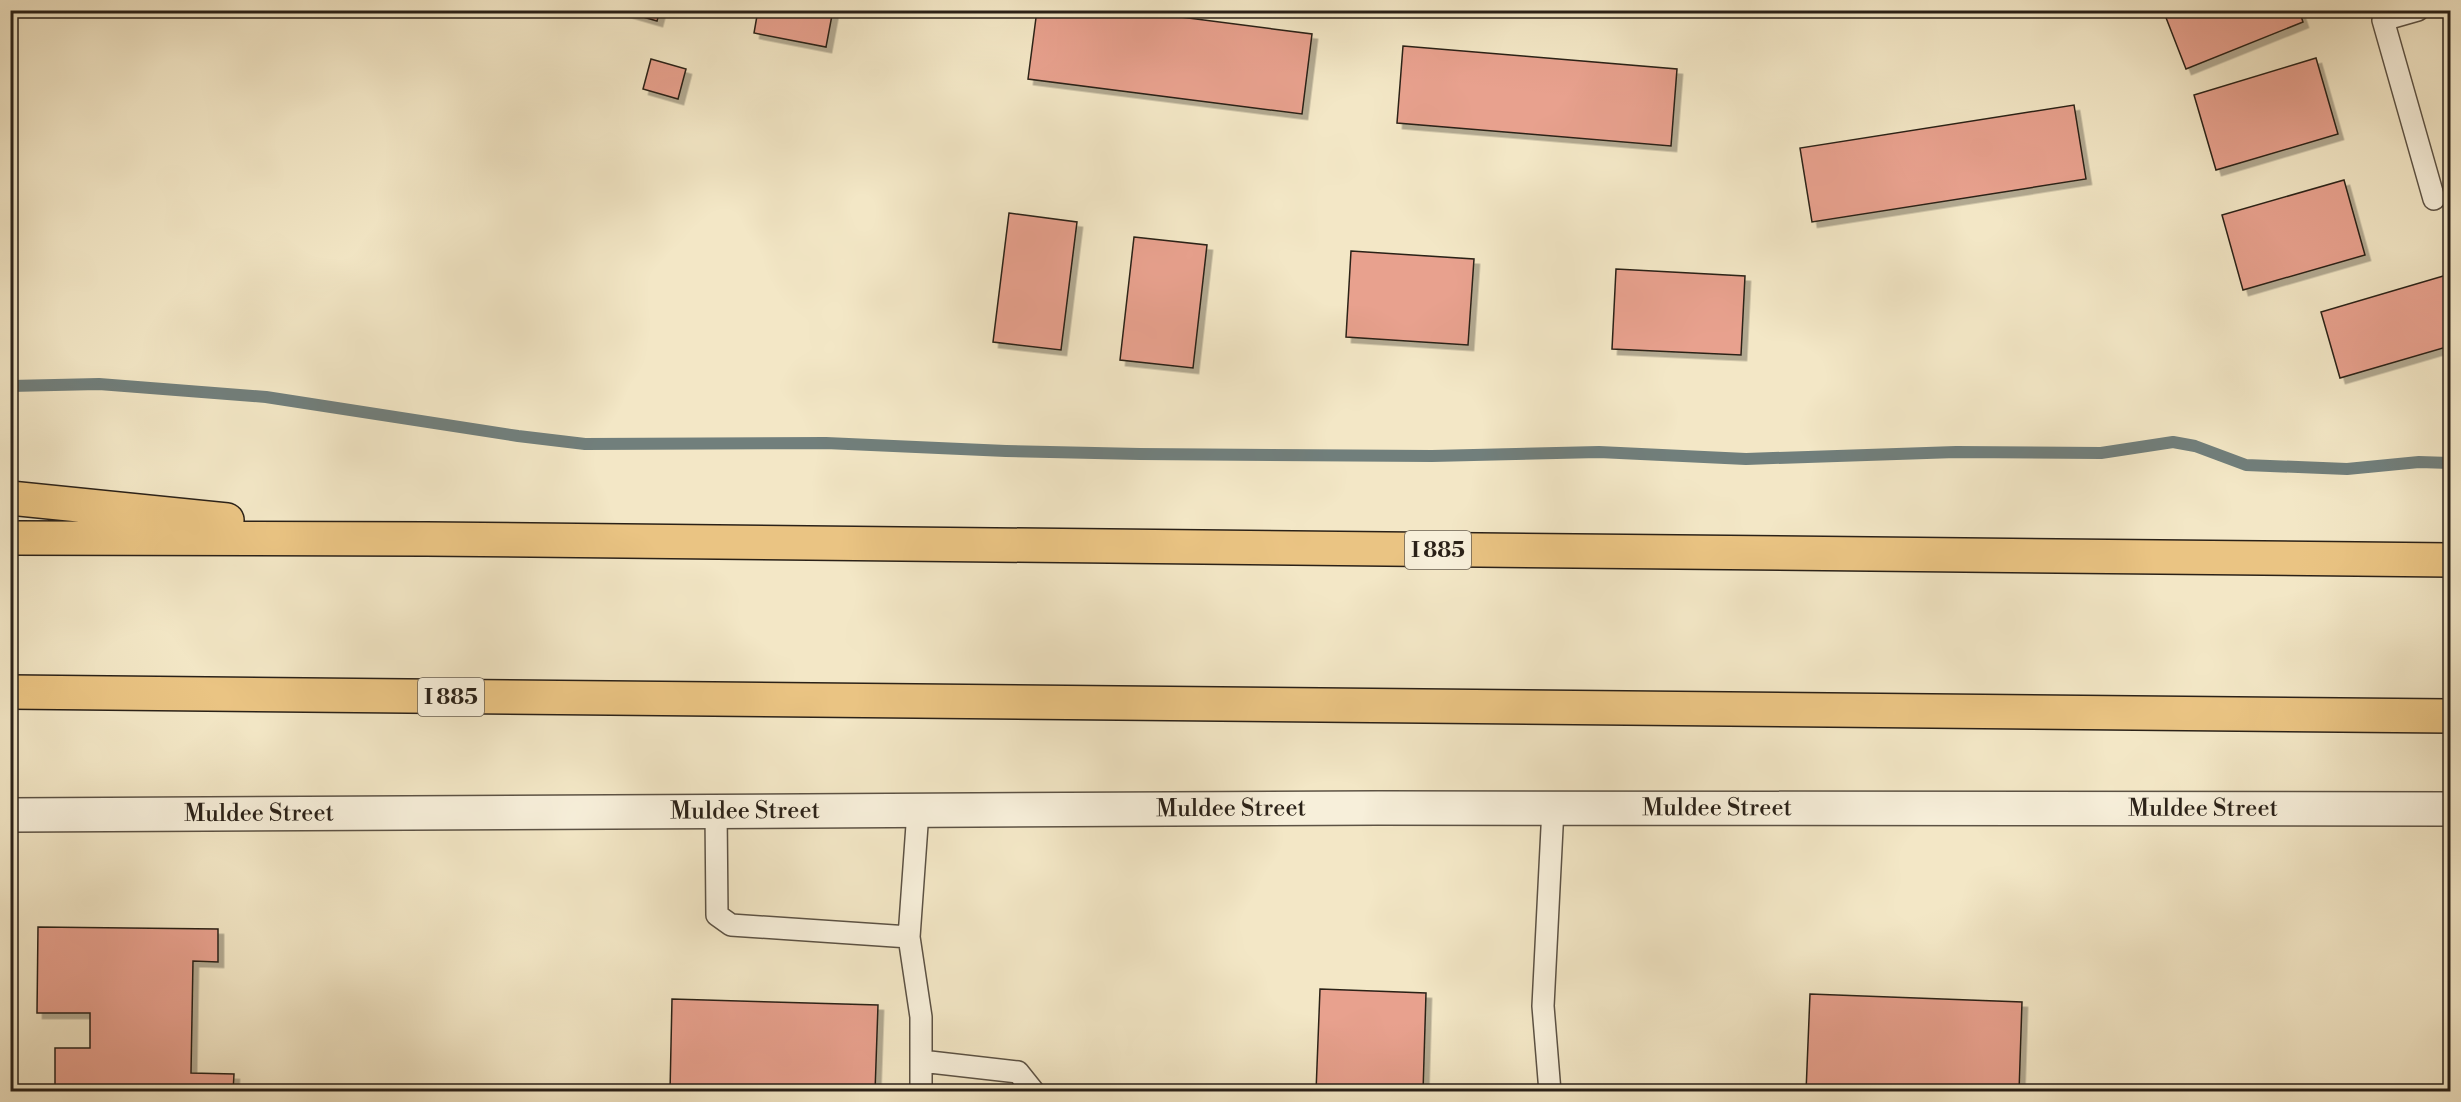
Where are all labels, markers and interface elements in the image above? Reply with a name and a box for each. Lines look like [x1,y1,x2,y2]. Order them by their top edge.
road number: I 885 [1405,531,1471,569]
road number: I 885 [418,678,484,716]
street label: Muldee Street [1156,793,1307,824]
street label: Muldee Street [1642,793,1793,823]
street label: Muldee Street [2128,794,2279,824]
street label: Muldee Street [670,796,821,827]
street label: Muldee Street [184,798,335,829]

